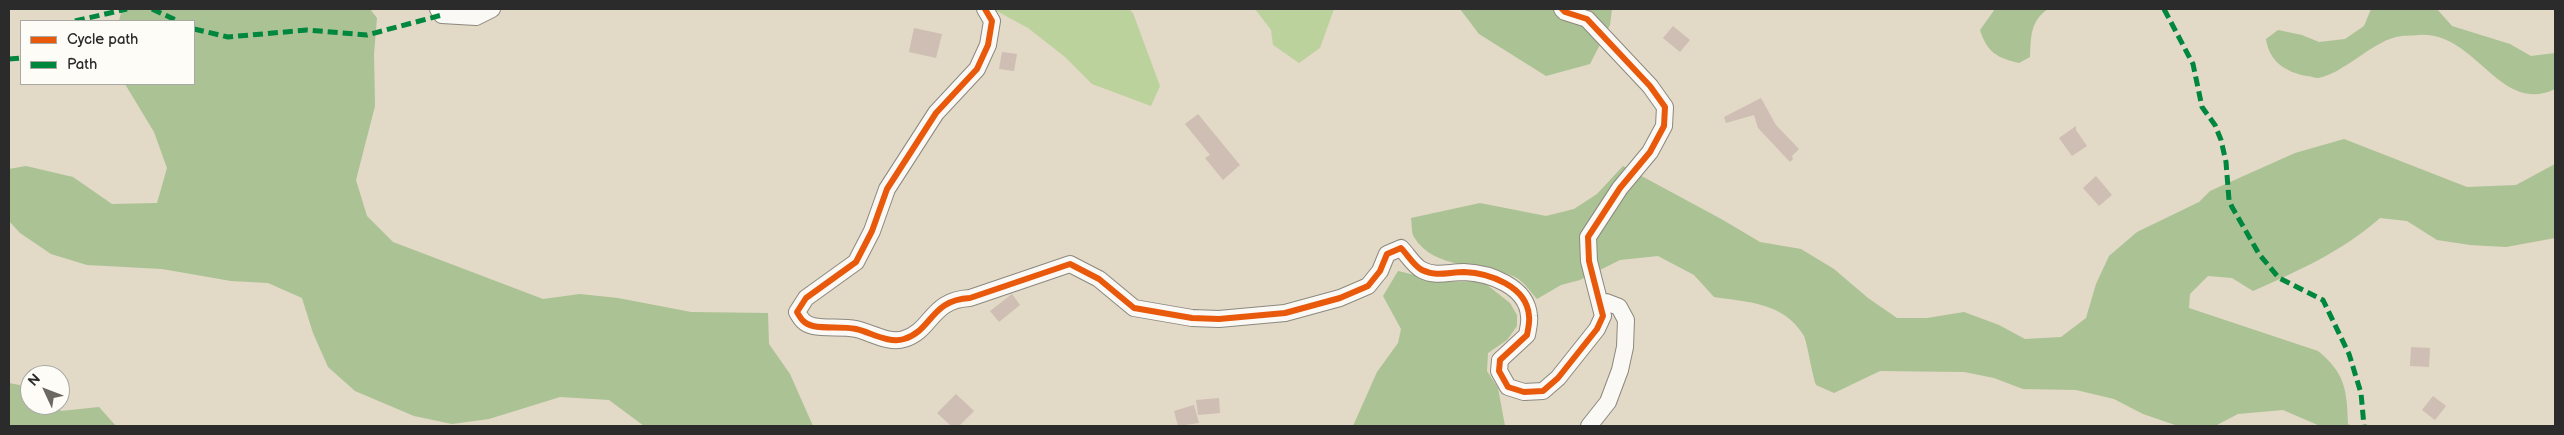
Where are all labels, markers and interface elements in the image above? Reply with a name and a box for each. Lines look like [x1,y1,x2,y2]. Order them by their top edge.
legend [20,20,195,85]
text: Cycle path [67,30,138,49]
text: Path [67,55,97,74]
north arrow [20,365,70,415]
text: N [25,370,44,390]

